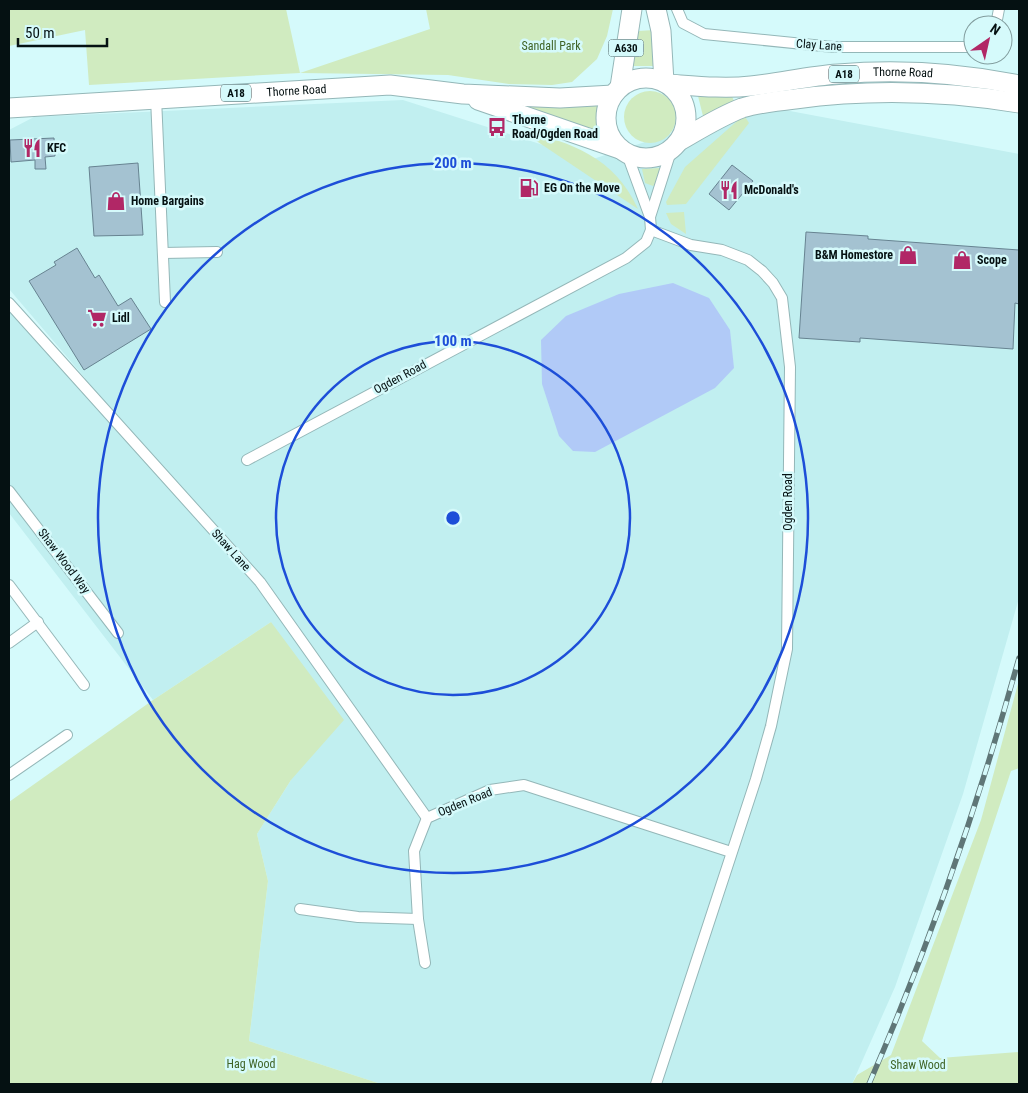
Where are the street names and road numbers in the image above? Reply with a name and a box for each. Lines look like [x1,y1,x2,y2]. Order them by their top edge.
street label: Clay Lane [796,36,843,54]
road number: A630 [608,40,644,56]
street label: Thorne Road [873,65,933,80]
road number: A18 [829,66,859,82]
street label: Thorne Road [266,82,327,99]
road number: A18 [221,85,251,102]
street label: Ogden Road [371,357,429,397]
street label: Ogden Road [781,473,795,531]
street label: Shaw Wood Way [35,526,93,596]
street label: Shaw Lane [209,526,254,574]
street label: Ogden Road [436,785,494,819]

